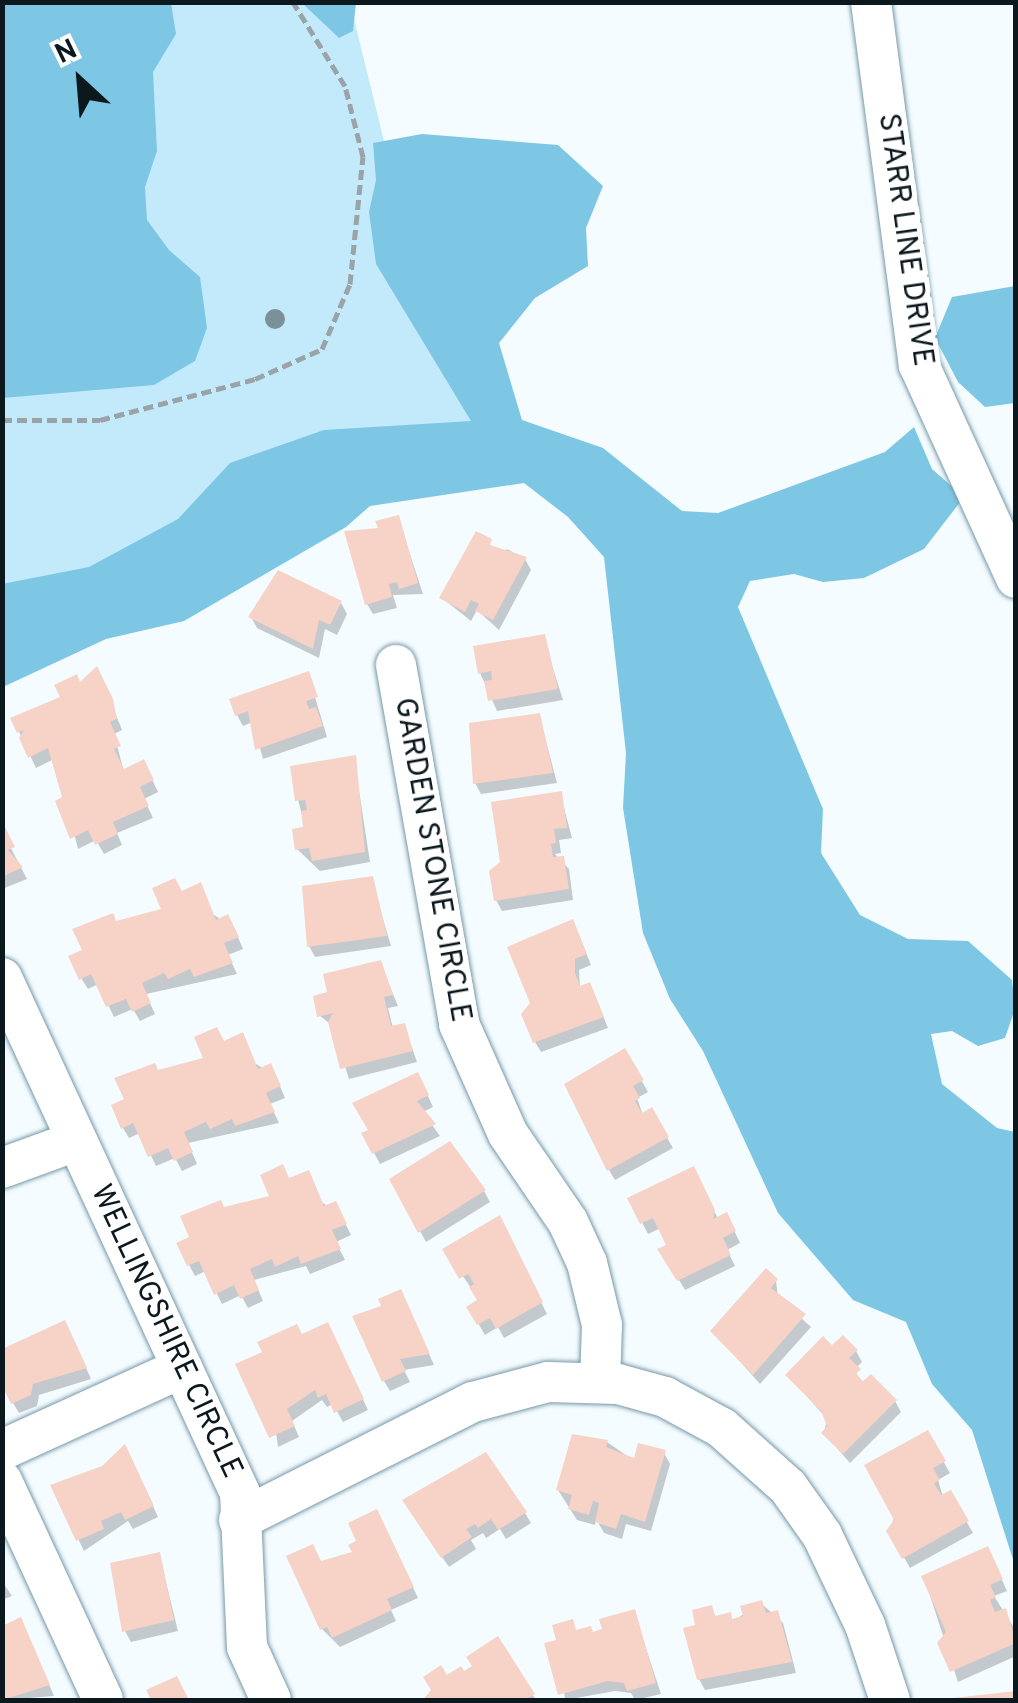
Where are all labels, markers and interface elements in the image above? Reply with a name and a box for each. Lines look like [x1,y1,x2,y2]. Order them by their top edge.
north arrow [30,30,130,130]
text: N [50,32,84,74]
street label: STARR LINE DRIVE [868,111,940,369]
street label: GARDEN STONE CIRCLE [385,695,477,1025]
street label: WELLINGSHIRE CIRCLE [81,1180,249,1484]

